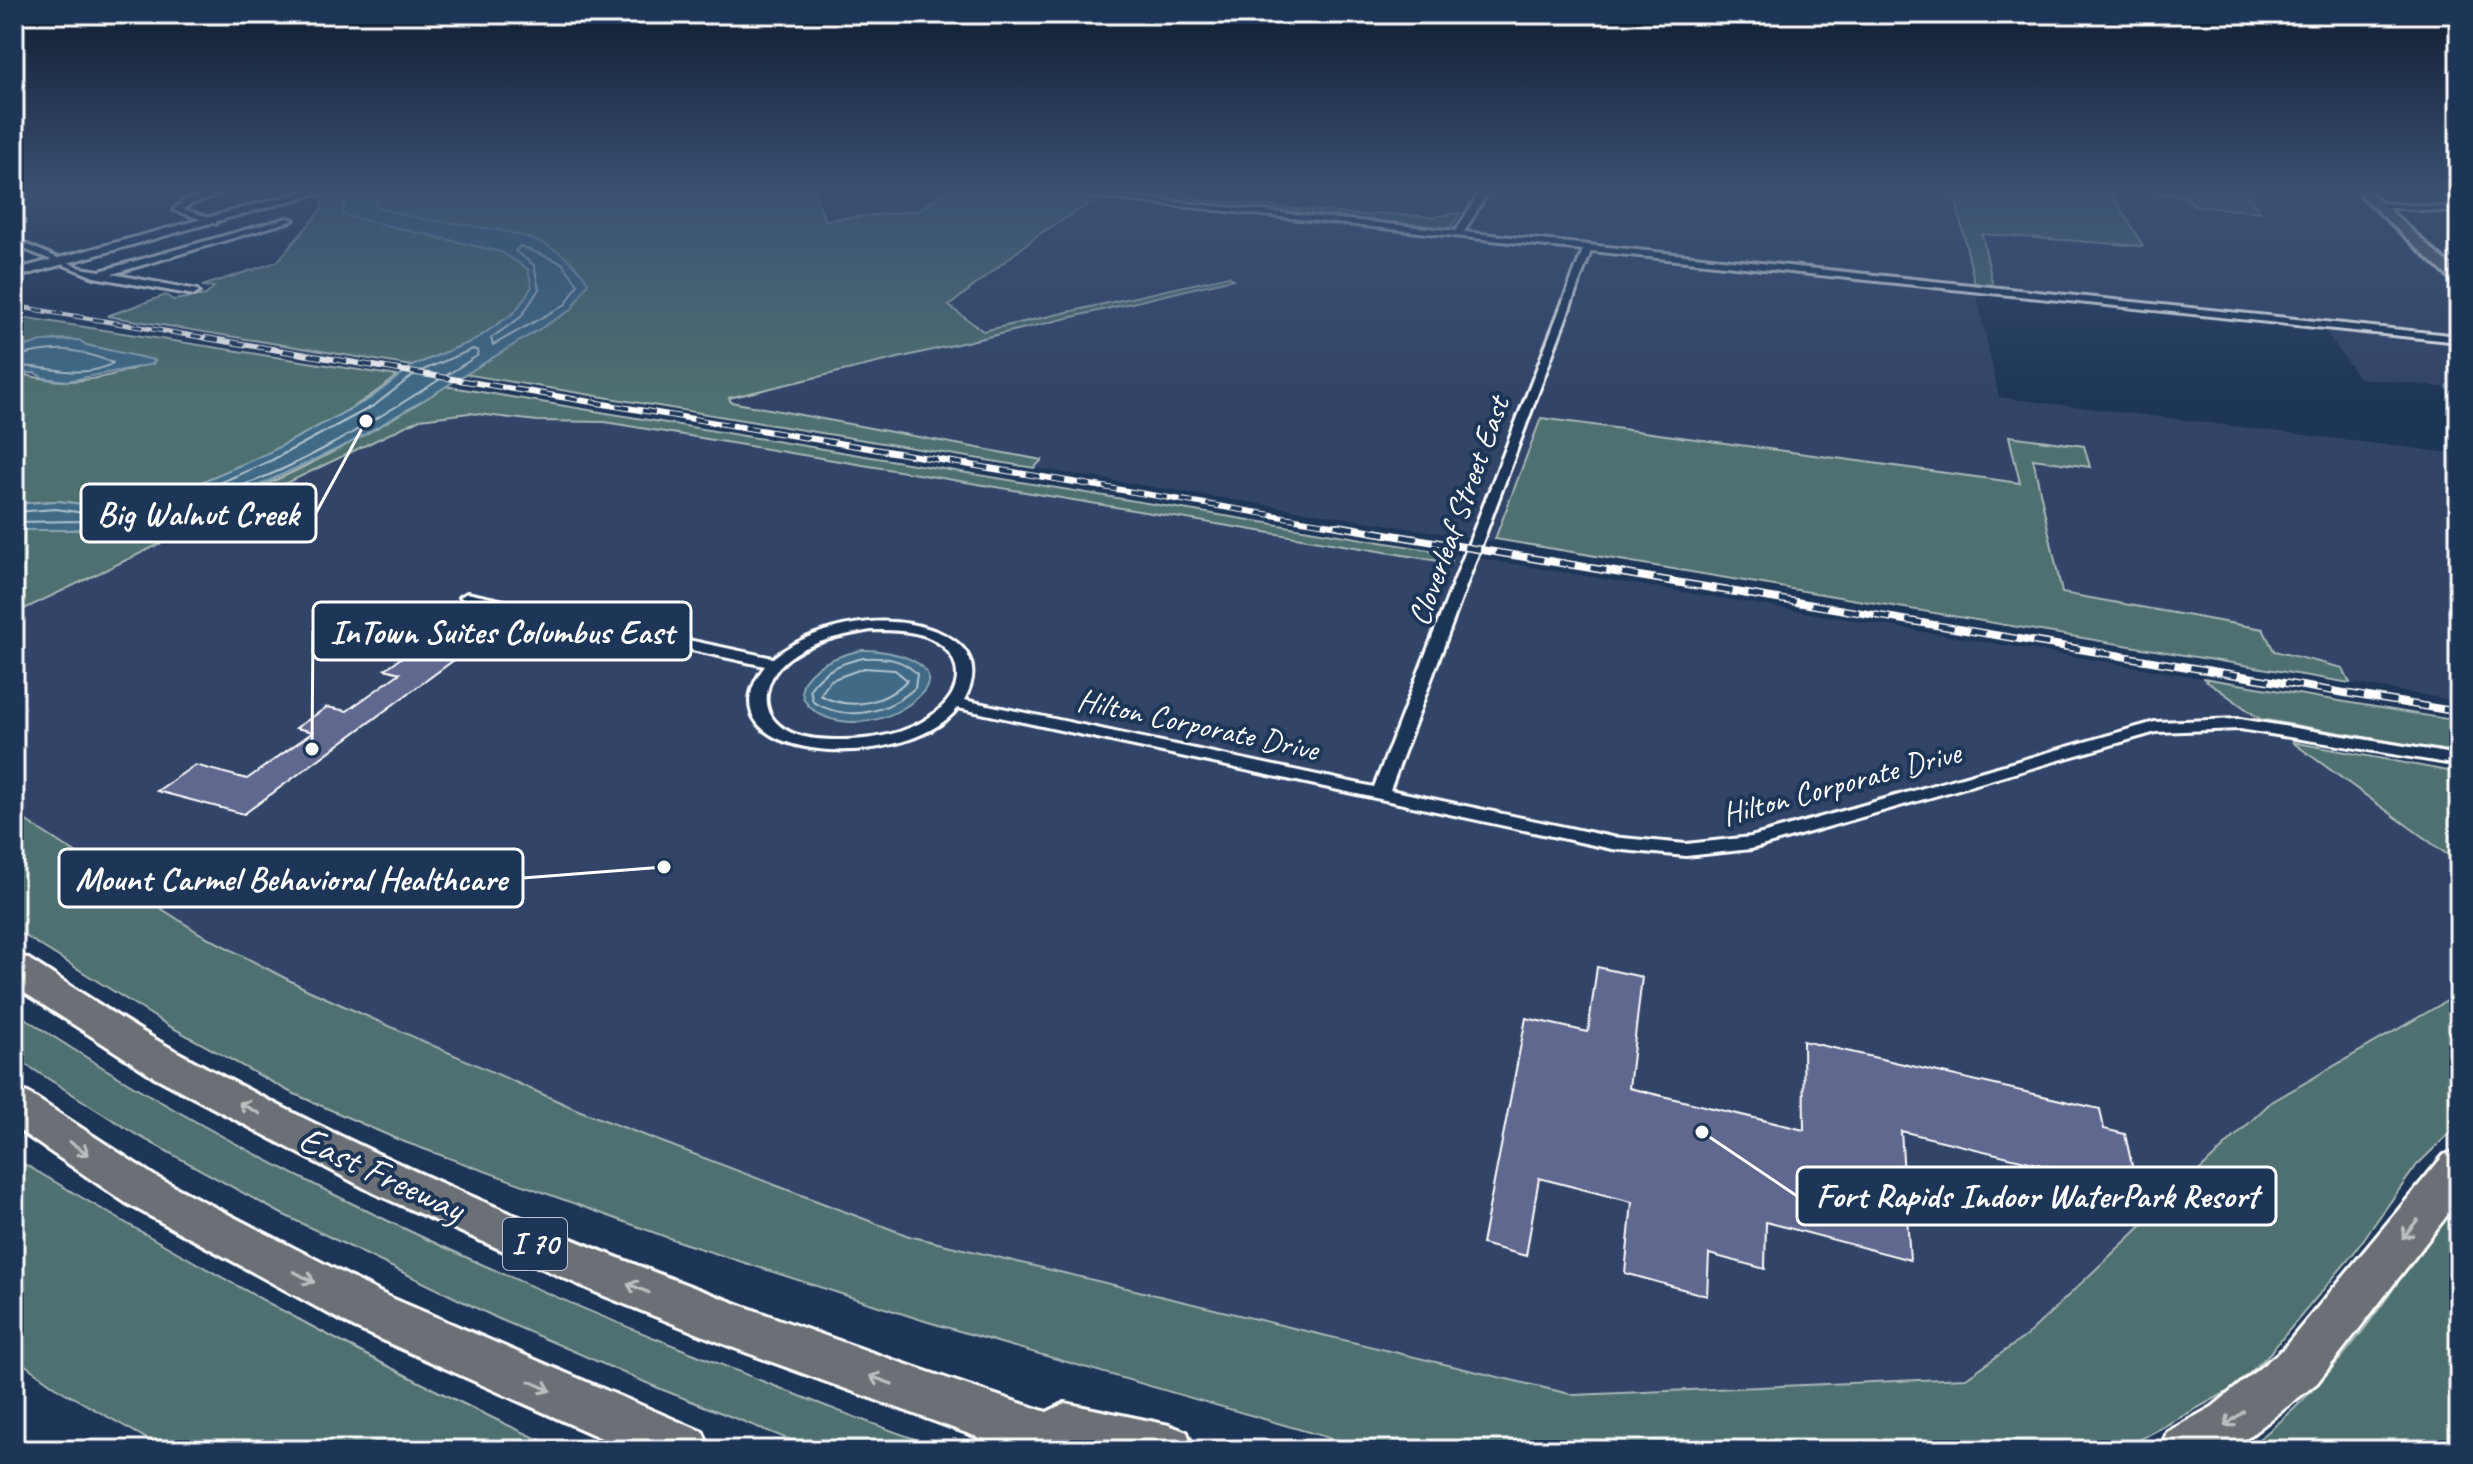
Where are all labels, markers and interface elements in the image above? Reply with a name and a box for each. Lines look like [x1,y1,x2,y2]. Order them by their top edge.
street label: Cloverleaf Street East [1398,388,1520,631]
callout: Big Walnut Creek [81,484,316,542]
text: Big Walnut Creek [97,492,302,535]
callout: InTown Suites Columbus East [313,602,691,660]
text: InTown Suites Columbus East [330,610,678,653]
street label: Hilton Corporate Drive [1074,679,1325,771]
street label: Hilton Corporate Drive [1717,731,1967,835]
callout: Mount Carmel Behavioral Healthcare [59,849,523,907]
text: Mount Carmel Behavioral Healthcare [75,857,510,900]
one-way arrow [238,1100,262,1116]
street label: East Freeway [292,1115,474,1233]
one-way arrow [67,1140,89,1156]
callout: Fort Rapids Indoor WaterPark Resort [1797,1167,2276,1225]
text: Fort Rapids Indoor WaterPark Resort [1816,1174,2263,1217]
road number: I 70 [503,1218,567,1270]
one-way arrow [2401,1218,2419,1239]
one-way arrow [292,1269,316,1285]
one-way arrow [626,1279,651,1294]
one-way arrow [869,1371,894,1386]
one-way arrow [528,1379,552,1394]
one-way arrow [2224,1410,2245,1427]

